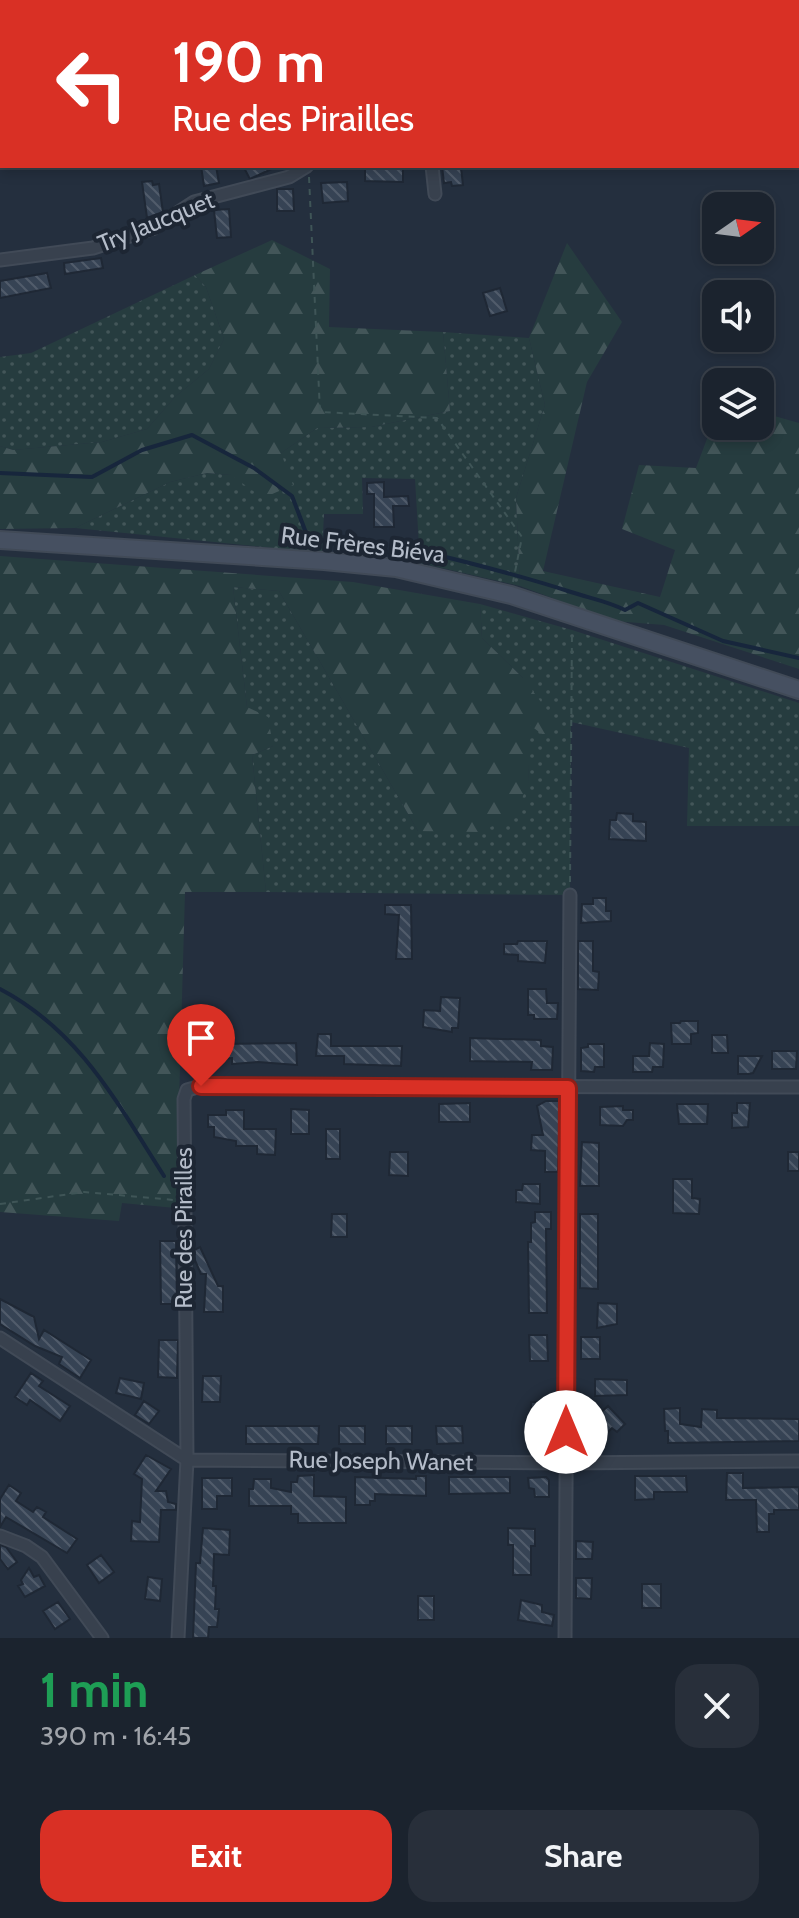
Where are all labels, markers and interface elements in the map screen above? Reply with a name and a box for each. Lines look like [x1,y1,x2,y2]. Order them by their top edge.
text: 190 m [172,28,325,96]
icon: left [40,32,144,136]
text: Rue des Pirailles [172,96,414,140]
street label: Try Jaucquet [93,185,218,258]
north arrow [702,192,774,264]
map controls [702,192,774,440]
button: sound [702,280,774,352]
button: layers [702,368,774,440]
street label: Rue Frères Biéva [279,520,447,569]
pin [167,1004,235,1086]
icon: arrive [179,1016,223,1060]
street label: Rue des Pirailles [169,1147,198,1309]
position arrow [524,1390,608,1474]
street label: Rue Joseph Wanet [289,1444,473,1477]
text: 1 min [40,1661,148,1719]
button: close [675,1664,759,1748]
text: 390 m · 16:45 [40,1720,191,1752]
button: Exit [40,1810,392,1902]
button: Share [408,1810,759,1902]

